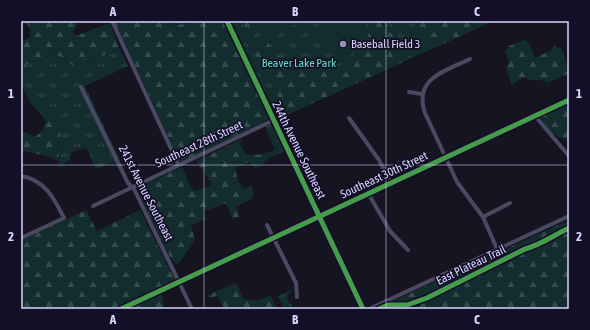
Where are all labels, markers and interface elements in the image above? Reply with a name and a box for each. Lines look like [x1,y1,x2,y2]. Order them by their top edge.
text: A [109,4,117,19]
text: B [292,4,299,19]
text: C [474,4,480,19]
place label: Baseball Field 3 [351,37,420,51]
marker: Baseball Field 3 [338,39,348,49]
park label: Beaver Lake Park [262,56,337,70]
text: 1 [8,86,14,101]
text: 1 [576,86,582,101]
street label: 244th Avenue Southeast [269,99,329,202]
street label: Southeast 28th Street [153,117,245,170]
street label: 241st Avenue Southeast [116,143,176,244]
street label: Southeast 30th Street [338,148,430,201]
text: 2 [8,229,14,244]
text: 2 [576,229,582,244]
street label: East Plateau Trail [434,242,509,288]
text: A [109,312,117,327]
text: B [292,312,299,327]
text: C [474,312,480,327]

